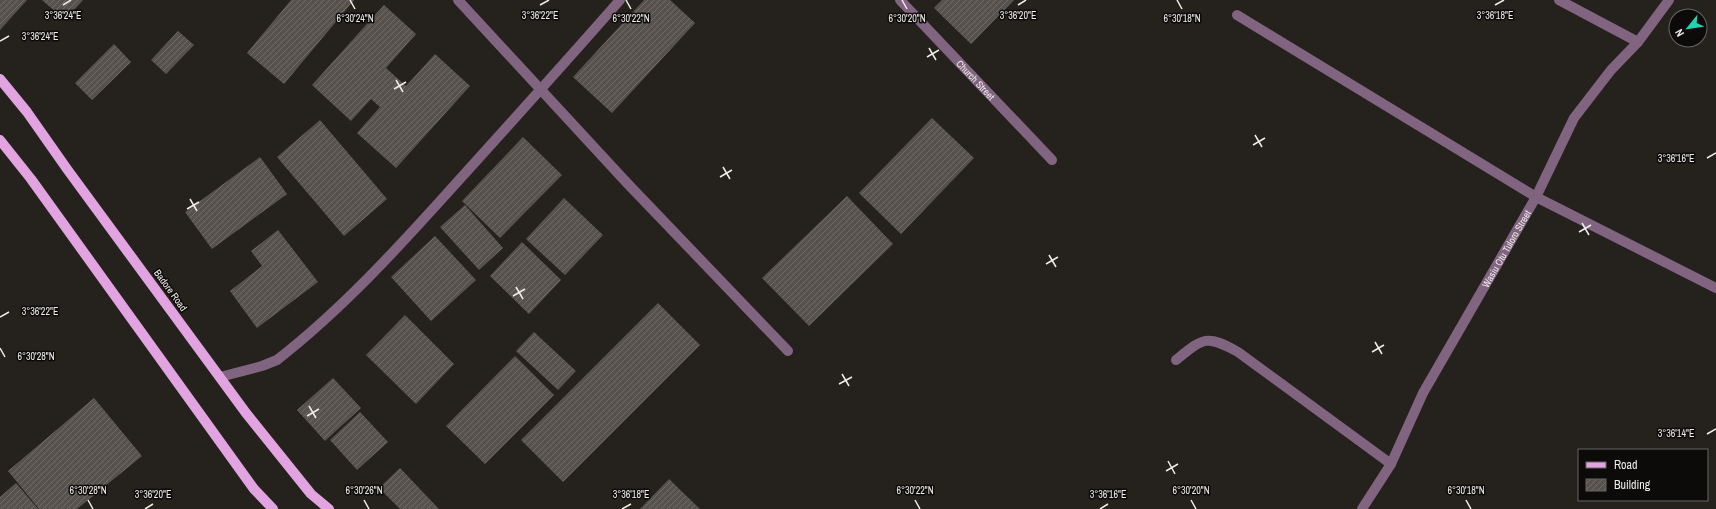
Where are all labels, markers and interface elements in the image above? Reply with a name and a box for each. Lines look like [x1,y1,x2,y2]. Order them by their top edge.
north arrow [1668,8,1708,48]
text: 3°36'24"E [45,9,81,22]
text: 3°36'22"E [522,9,558,22]
text: 3°36'20"E [1000,9,1036,22]
text: 3°36'18"E [1477,9,1513,22]
text: 6°30'24"N [336,12,374,25]
text: 6°30'22"N [612,12,650,25]
text: 6°30'20"N [888,12,926,25]
text: 6°30'18"N [1163,12,1201,25]
text: N [1672,27,1687,39]
text: 3°36'24"E [22,30,58,43]
street label: Church Street [953,57,998,103]
text: 3°36'16"E [1658,152,1694,165]
street label: Wasiu Otu Tuloro Street [1479,207,1534,290]
street label: Badore Road [151,267,190,314]
text: 3°36'22"E [22,305,58,318]
text: 6°30'28"N [17,350,55,363]
text: 3°36'14"E [1658,427,1694,440]
legend [1578,449,1708,501]
text: Road [1614,457,1638,473]
text: Building [1614,477,1651,493]
text: 6°30'28"N [69,484,107,497]
text: 6°30'26"N [345,484,383,497]
text: 6°30'22"N [896,484,934,497]
text: 6°30'20"N [1172,484,1210,497]
text: 6°30'18"N [1447,484,1485,497]
text: 3°36'20"E [135,488,171,501]
text: 3°36'18"E [613,488,649,501]
text: 3°36'16"E [1090,488,1126,501]

